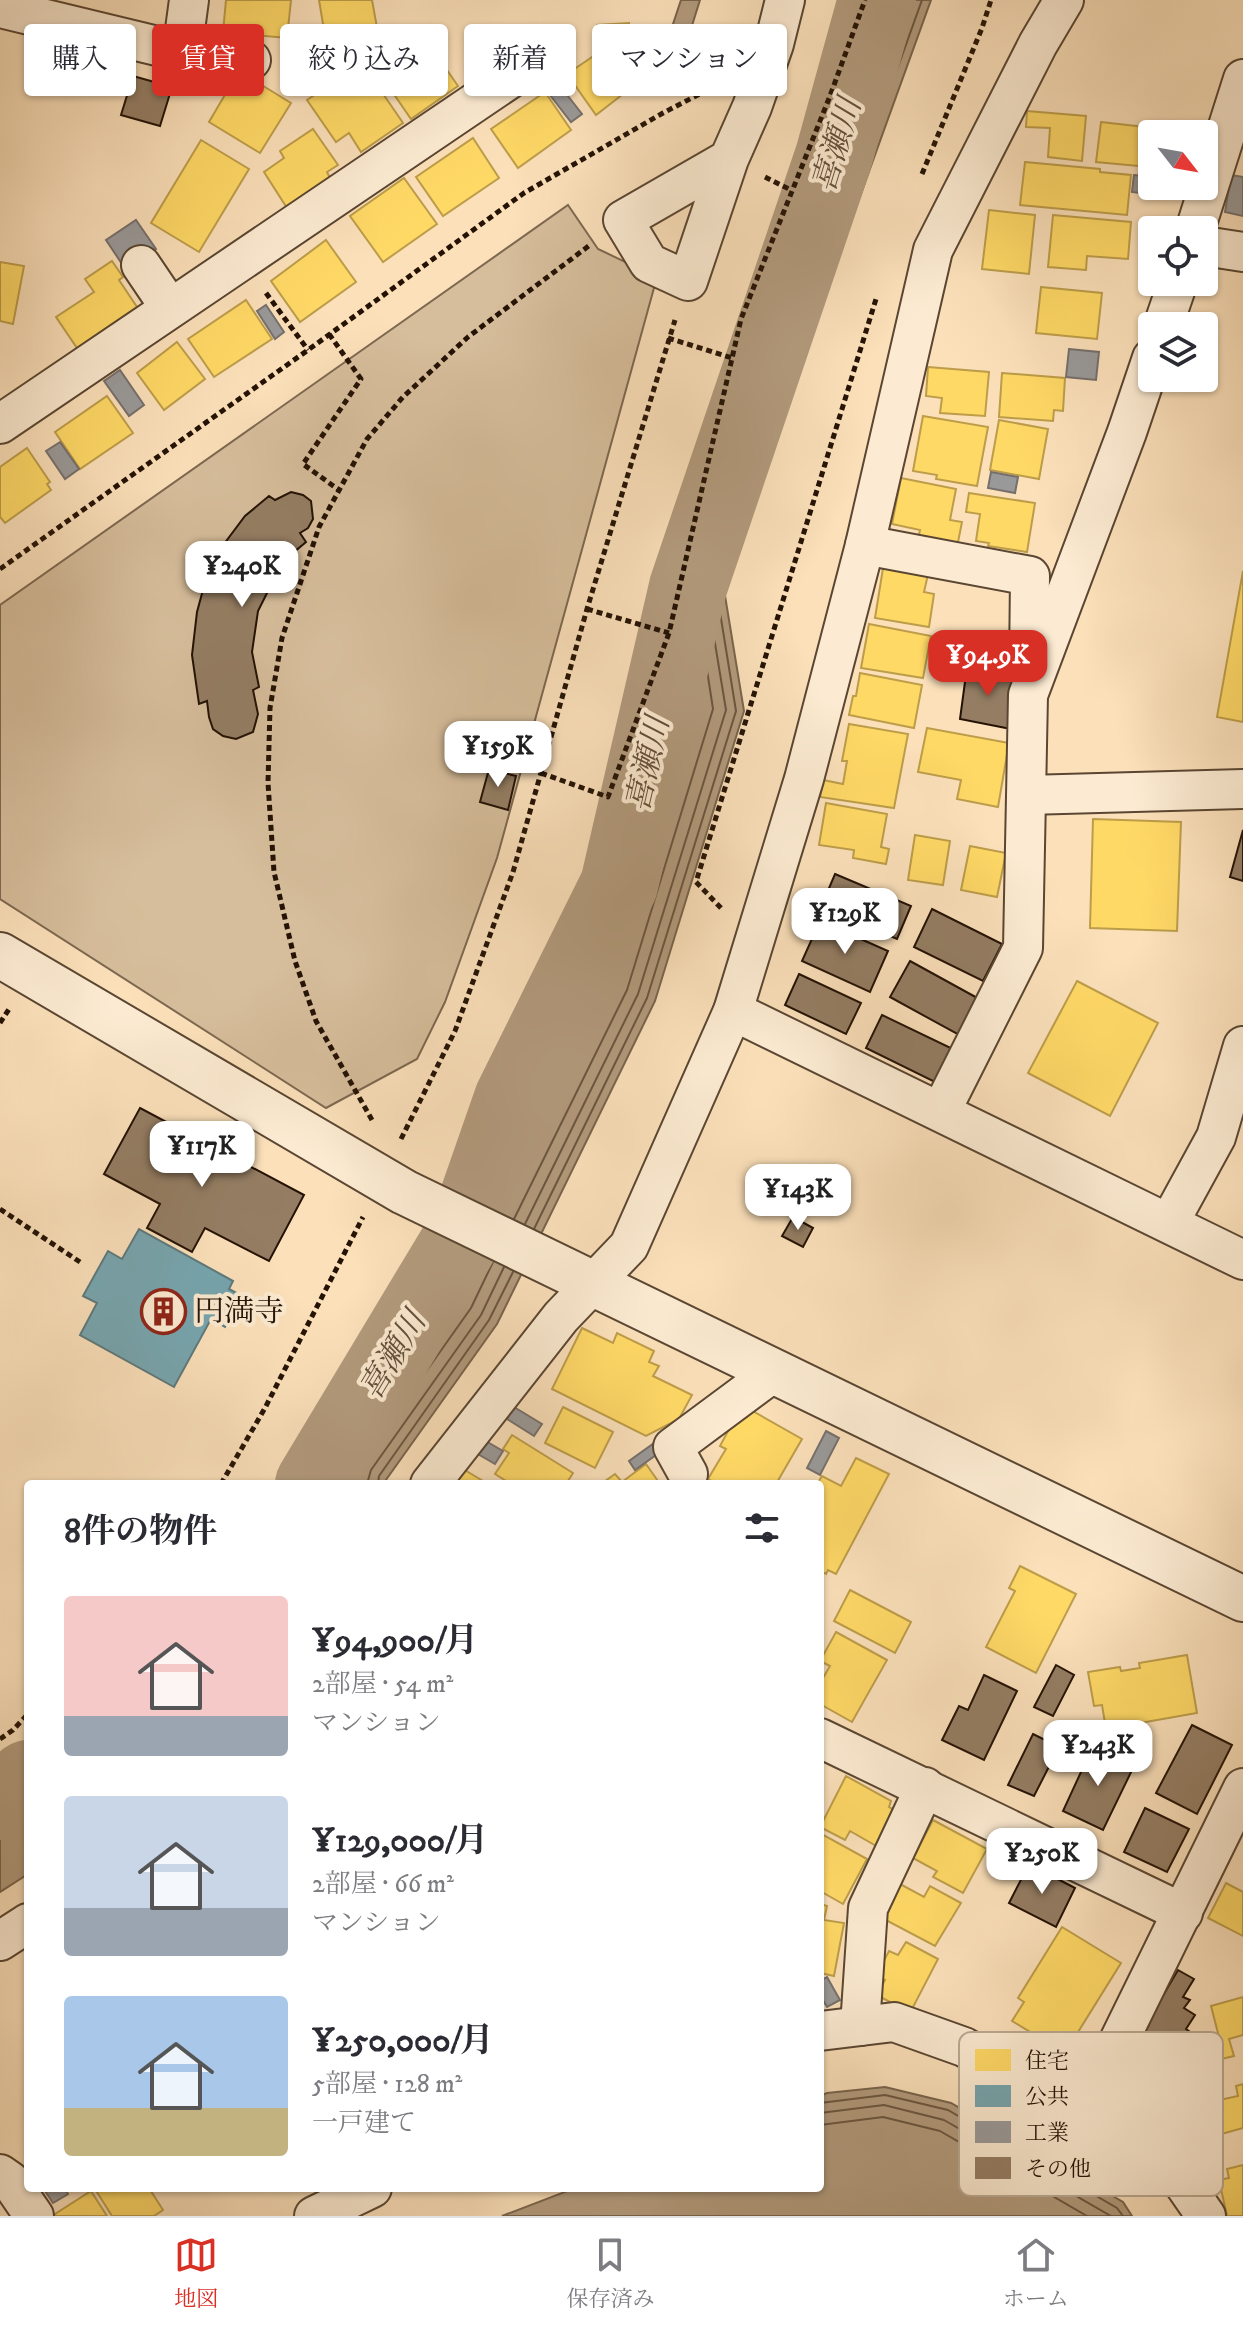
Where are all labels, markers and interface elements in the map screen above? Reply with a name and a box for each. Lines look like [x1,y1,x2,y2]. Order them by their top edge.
chip: 購入 [24,24,136,96]
chip: 賃貸 [152,24,264,96]
chip: 絞り込み [280,24,448,96]
chip: 新着 [464,24,576,96]
chip: マンション [592,24,787,96]
water label: 喜瀬川 [805,91,872,197]
north arrow [1138,120,1218,200]
map controls [1138,120,1218,392]
button: locate [1138,216,1218,296]
button: layers [1138,312,1218,392]
pin: ¥240K [186,541,298,609]
text: ¥240K [203,550,281,583]
pin: ¥94.9K [923,630,1053,698]
text: ¥94.9K [946,639,1030,672]
water label: 喜瀬川 [619,710,680,816]
pin: ¥159K [442,721,554,789]
text: ¥159K [463,730,534,763]
pin: ¥129K [789,888,901,956]
text: ¥129K [809,897,881,930]
pin: ¥117K [146,1121,258,1189]
text: ¥117K [168,1130,236,1163]
pin: ¥143K [742,1164,854,1232]
text: ¥143K [763,1173,833,1206]
building icon: 円満寺 [139,1287,187,1335]
place label: 円満寺 [194,1294,284,1331]
water label: 喜瀬川 [352,1302,437,1407]
icon: filters [740,1506,784,1550]
text: 8件の物件 [64,1511,217,1553]
text: ¥94,900/月 [312,1620,478,1662]
icon: home [128,1628,224,1724]
text: 2部屋 · 54 m² [312,1668,453,1701]
text: マンション [312,1707,441,1740]
pin: ¥243K [1042,1720,1154,1788]
text: ¥243K [1061,1729,1135,1762]
text: ¥129,000/月 [312,1820,488,1862]
icon: home [128,1828,224,1924]
pin: ¥250K [986,1828,1098,1896]
text: ¥250K [1004,1837,1080,1870]
text: 2部屋 · 66 m² [312,1868,454,1901]
text: マンション [312,1907,441,1940]
text: ¥250,000/月 [312,2020,494,2062]
icon: home [128,2028,224,2124]
legend [959,2032,1223,2196]
text: 住宅 [1025,2048,1069,2075]
text: 5部屋 · 128 m² [312,2068,462,2101]
text: 公共 [1025,2084,1069,2111]
text: 一戸建て [312,2107,416,2140]
text: 工業 [1025,2120,1069,2147]
text: その他 [1025,2156,1091,2183]
tab: 地図 [174,2233,218,2313]
tab: 保存済み [566,2233,655,2313]
tab: ホーム [1003,2233,1069,2313]

